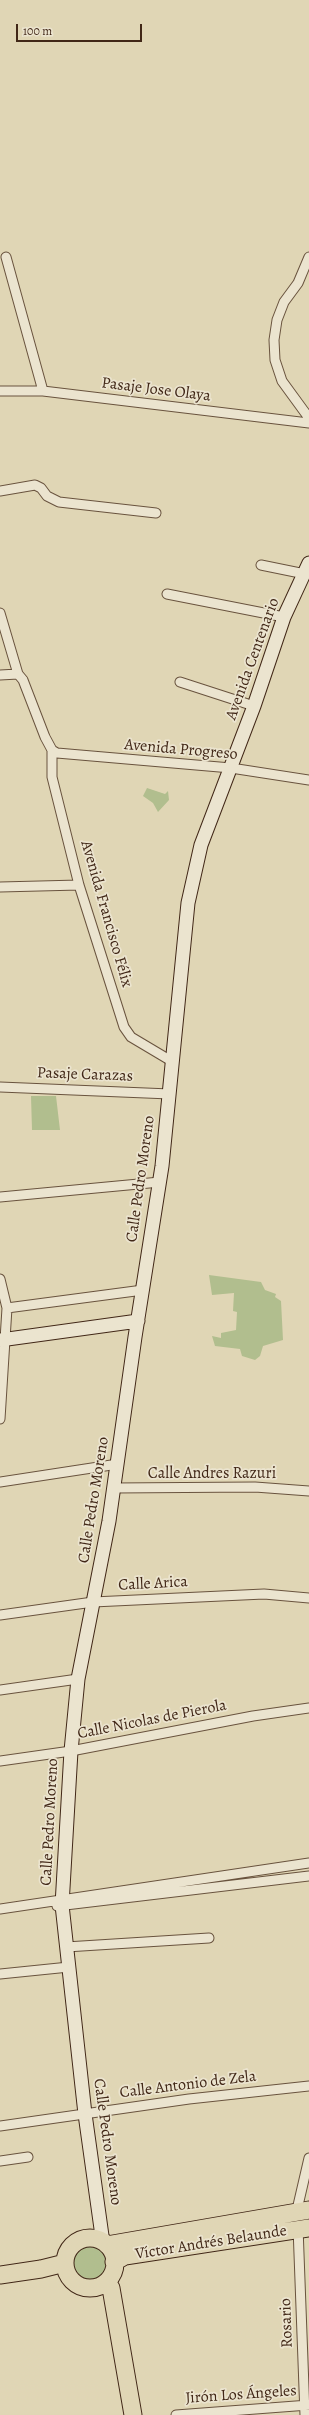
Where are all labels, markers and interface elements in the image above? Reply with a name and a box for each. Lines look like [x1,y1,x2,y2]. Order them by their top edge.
scale bar [18,16,144,42]
text: 100 m [23,23,52,39]
street label: Pasaje Jose Olaya [100,374,212,406]
street label: Avenida Centenario [222,595,284,723]
street label: Avenida Progreso [124,735,238,765]
street label: Avenida Francisco Félix [76,838,136,990]
street label: Pasaje Carazas [37,1064,133,1086]
street label: Calle Pedro Moreno [123,1114,159,1244]
street label: Calle Pedro Moreno [75,1435,113,1565]
street label: Calle Andres Razuri [148,1464,276,1484]
street label: Calle Arica [118,1573,188,1595]
street label: Calle Nicolas de Pierola [76,1696,228,1744]
street label: Calle Pedro Moreno [37,1758,63,1886]
street label: Calle Antonio de Zela [119,2067,257,2103]
street label: Calle Pedro Moreno [89,2077,125,2207]
street label: Víctor Andrés Belaunde [134,2222,288,2264]
street label: Rosario [277,2298,297,2348]
street label: Jirón Los Ángeles [185,2382,297,2408]

